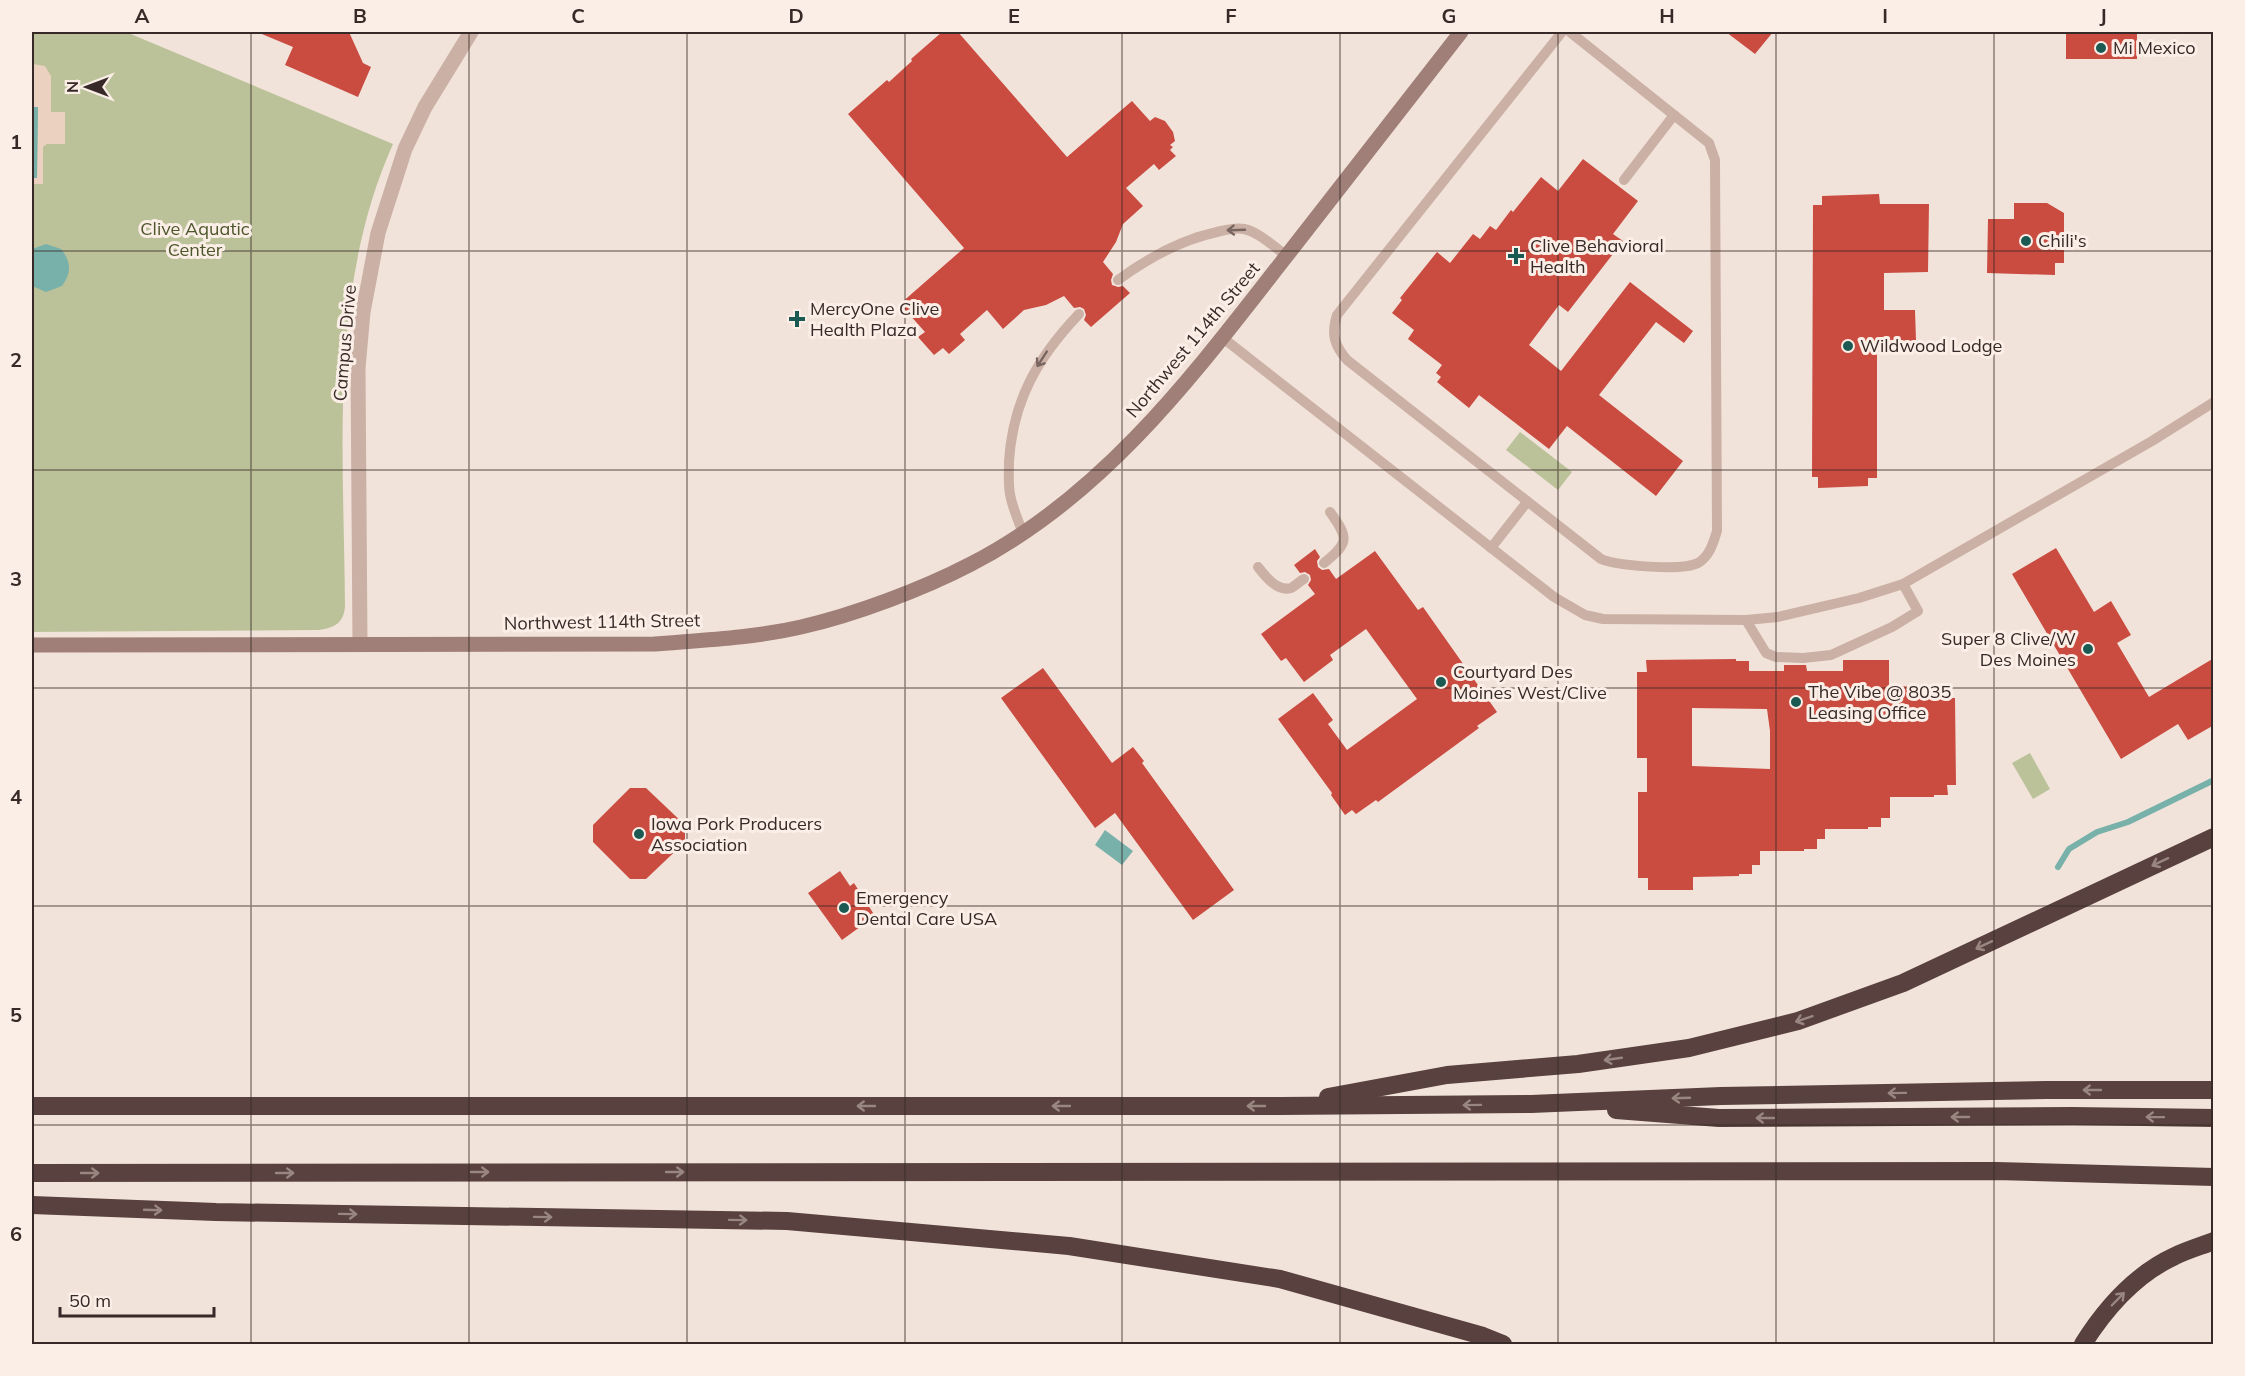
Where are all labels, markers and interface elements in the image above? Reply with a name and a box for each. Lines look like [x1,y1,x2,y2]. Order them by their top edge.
text: A [135,3,150,28]
text: B [353,3,367,28]
text: C [571,3,585,28]
text: D [788,3,804,28]
text: E [1008,3,1020,28]
text: F [1225,3,1237,28]
text: G [1442,3,1456,28]
text: H [1659,3,1675,28]
text: I [1882,3,1888,28]
text: J [2099,3,2107,28]
place label: Mi Mexico [2113,36,2196,59]
marker: Mi Mexico [2094,41,2108,55]
north arrow [57,57,117,117]
text: N [62,81,82,93]
text: 1 [10,129,22,154]
park label: Clive Aquatic Center [140,217,250,261]
one-way arrow [1227,224,1247,235]
place label: Chili's [2038,229,2087,252]
place label: Clive Behavioral Health [1530,234,1664,278]
marker: Chili's [2019,234,2033,248]
marker: Clive Behavioral Health [1507,247,1525,265]
street label: Northwest 114th Street [1121,257,1265,422]
street label: Campus Drive [328,284,361,402]
place label: MercyOne Clive Health Plaza [810,297,939,341]
marker: MercyOne Clive Health Plaza [788,310,806,328]
place label: Wildwood Lodge [1860,334,2002,357]
marker: Wildwood Lodge [1841,339,1855,353]
text: 2 [10,347,22,372]
one-way arrow [1036,350,1048,367]
text: 3 [10,566,22,591]
street label: Northwest 114th Street [504,608,700,635]
place label: Super 8 Clive/W Des Moines [1941,627,2076,671]
marker: Super 8 Clive/W Des Moines [2081,642,2095,656]
place label: Courtyard Des Moines West/Clive [1453,660,1607,704]
marker: Courtyard Des Moines West/Clive [1434,675,1448,689]
place label: The Vibe @ 8035 Leasing Office [1808,680,1952,724]
marker: The Vibe @ 8035 Leasing Office [1789,695,1803,709]
text: 4 [10,784,22,809]
place label: Iowa Pork Producers Association [651,812,822,856]
marker: Iowa Pork Producers Association [632,827,646,841]
one-way arrow [2152,857,2170,869]
place label: Emergency Dental Care USA [856,886,997,930]
marker: Emergency Dental Care USA [837,901,851,915]
one-way arrow [1975,939,1993,951]
text: 5 [10,1002,22,1027]
one-way arrow [1795,1014,1814,1025]
one-way arrow [1604,1053,1624,1064]
one-way arrow [2083,1084,2103,1096]
one-way arrow [1888,1087,1908,1098]
one-way arrow [1672,1092,1692,1103]
one-way arrow [1463,1099,1483,1110]
one-way arrow [857,1100,877,1112]
one-way arrow [1052,1100,1072,1112]
one-way arrow [1247,1100,1267,1112]
one-way arrow [1951,1111,1971,1122]
one-way arrow [2146,1111,2166,1123]
one-way arrow [1756,1112,1776,1124]
one-way arrow [469,1166,489,1178]
one-way arrow [664,1166,684,1178]
one-way arrow [79,1167,99,1179]
one-way arrow [274,1167,294,1179]
one-way arrow [142,1204,162,1215]
one-way arrow [337,1208,357,1220]
one-way arrow [532,1211,552,1223]
one-way arrow [727,1215,747,1226]
text: 6 [10,1221,22,1246]
scale bar [60,1280,214,1318]
text: 50 m [69,1289,111,1312]
one-way arrow [2111,1291,2126,1306]

